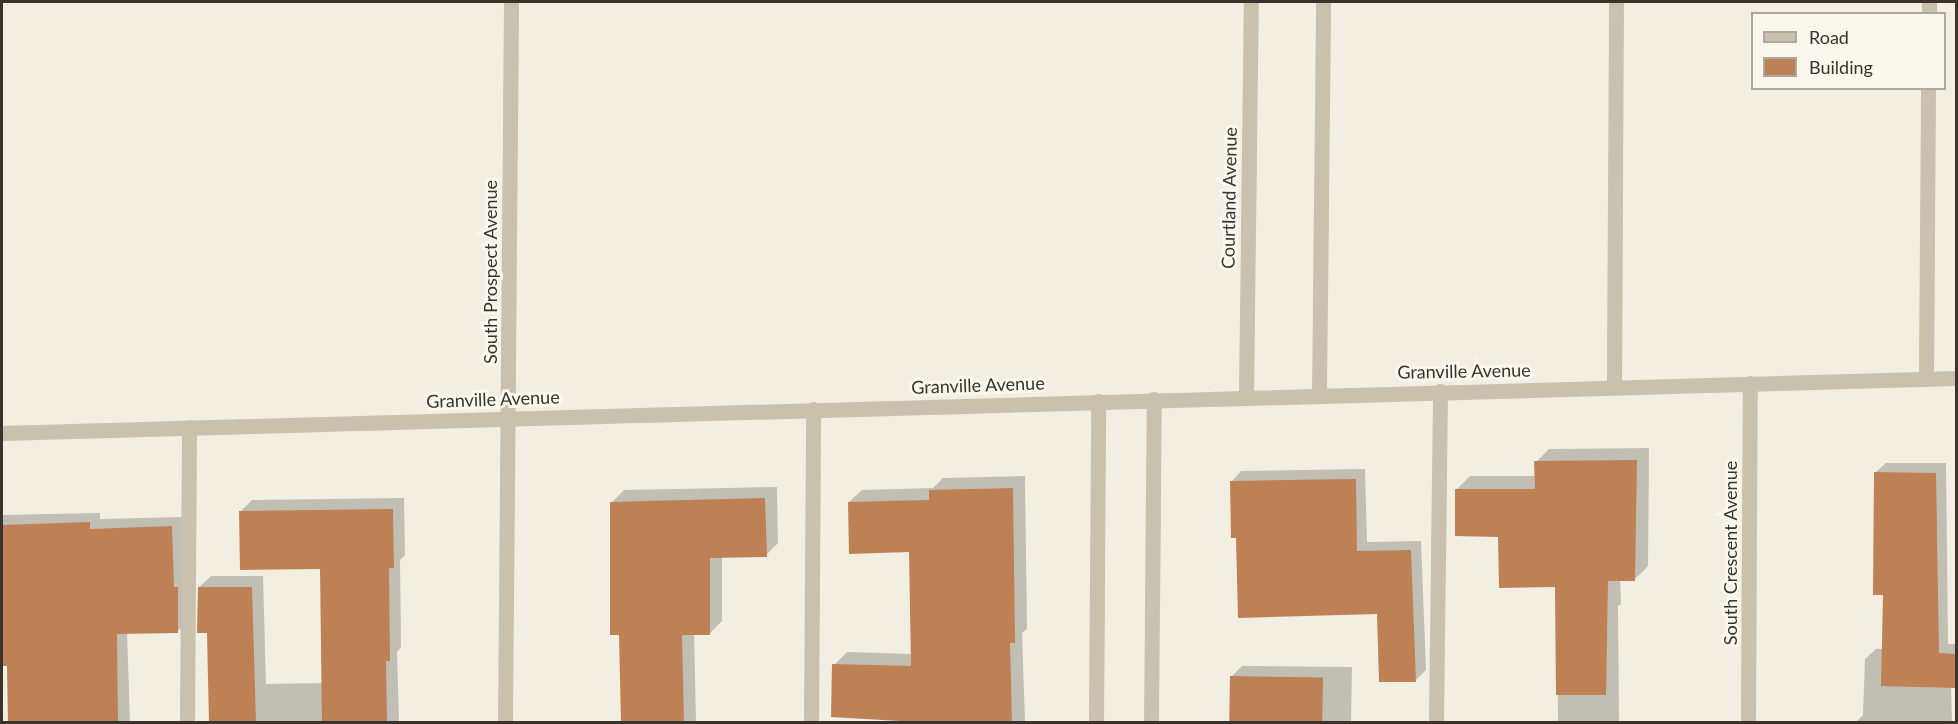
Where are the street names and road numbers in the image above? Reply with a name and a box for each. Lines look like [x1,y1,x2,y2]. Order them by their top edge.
street label: Courtland Avenue [1217,127,1241,269]
street label: South Prospect Avenue [479,180,501,364]
street label: Granville Avenue [1397,359,1531,383]
street label: Granville Avenue [911,372,1045,398]
street label: Granville Avenue [426,386,560,412]
street label: South Crescent Avenue [1719,460,1741,646]

